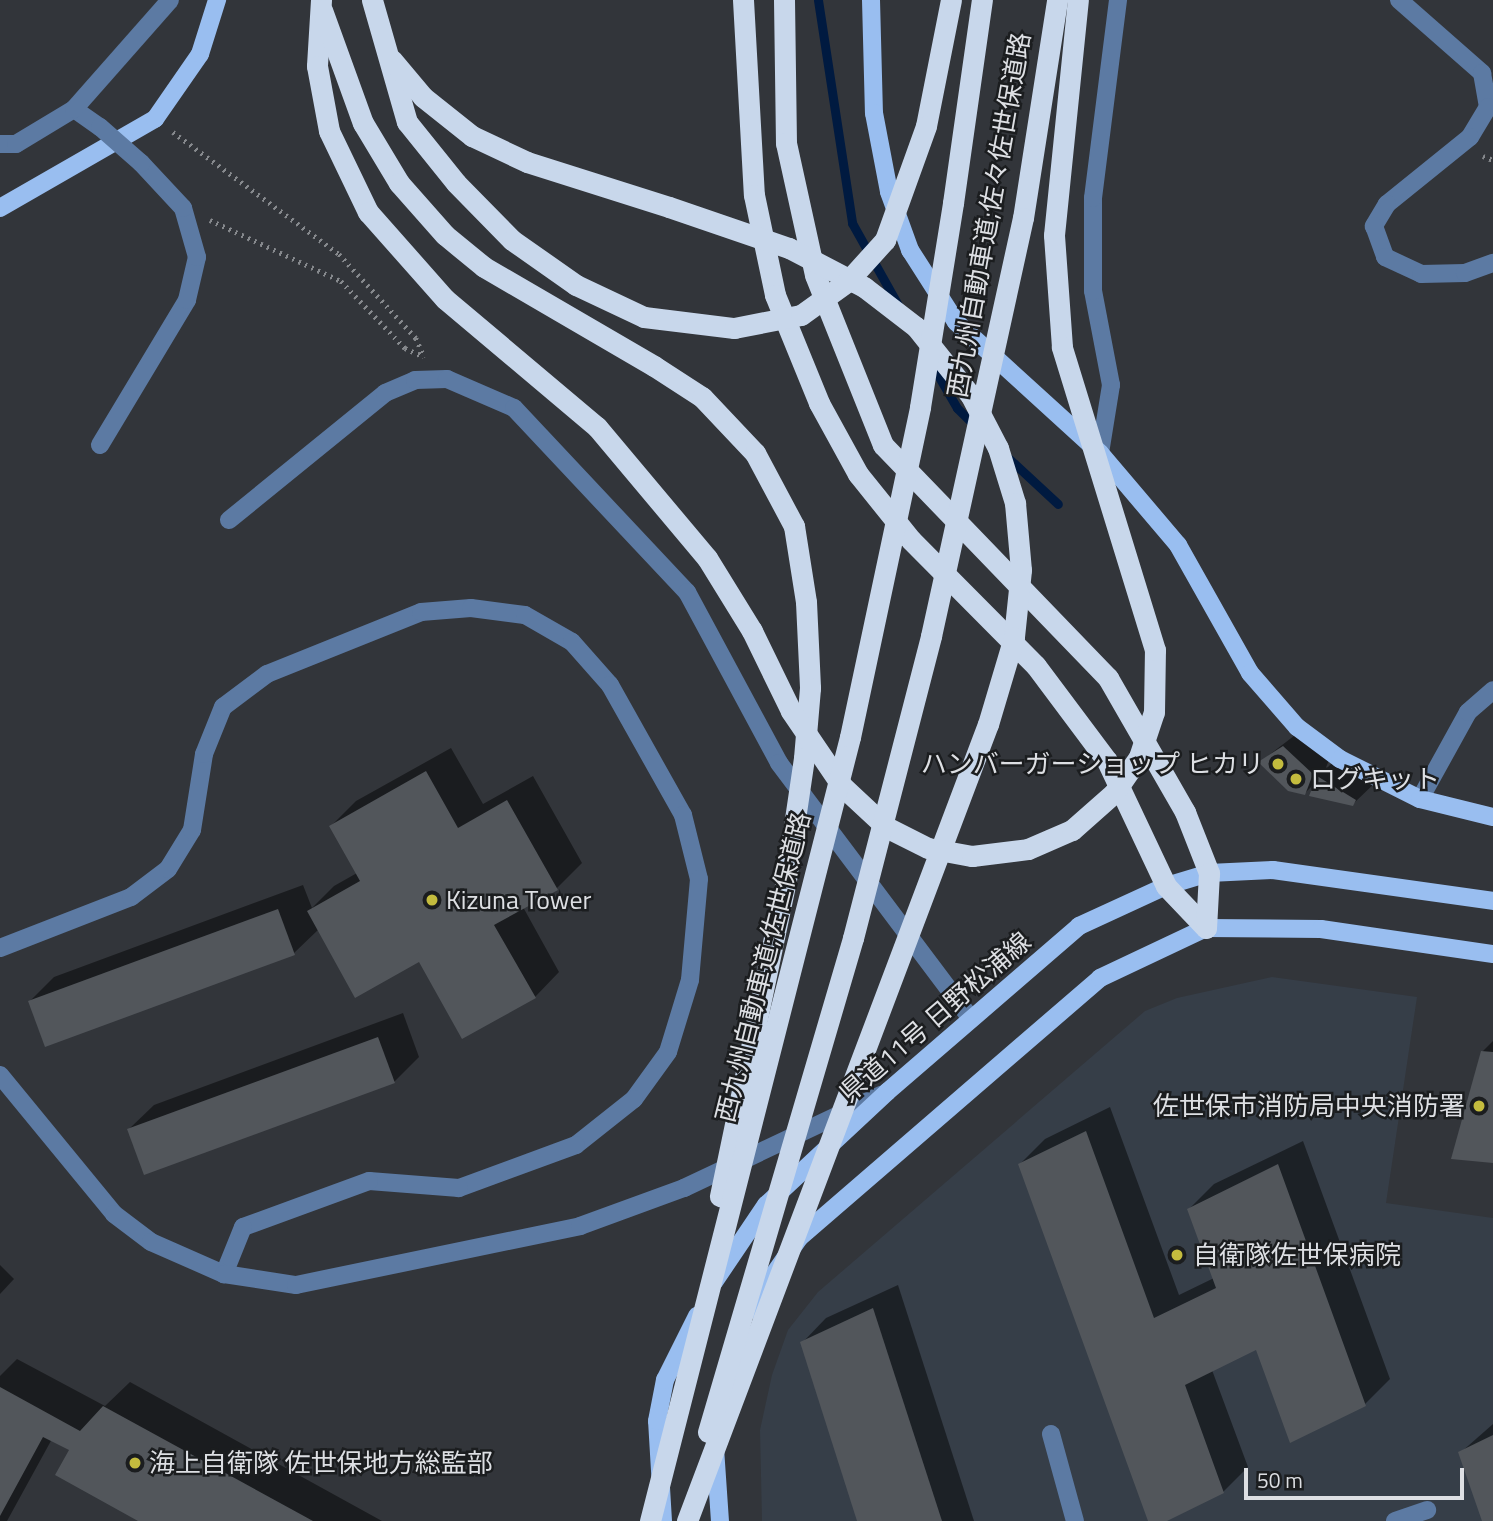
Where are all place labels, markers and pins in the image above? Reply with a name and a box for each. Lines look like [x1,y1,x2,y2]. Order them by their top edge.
place label: ハンバーガーショップ ヒカリ [920,748,1264,780]
marker: ハンバーガーショップ ヒカリ [1270,756,1286,772]
place label: ログキット [1310,763,1440,795]
marker: ログキット [1288,771,1304,787]
place label: Kizuna Tower [446,884,592,916]
marker: Kizuna Tower [424,892,440,908]
place label: 佐世保市消防局中央消防署 [1153,1090,1465,1122]
marker: 佐世保市消防局中央消防署 [1471,1098,1487,1114]
place label: 自衛隊佐世保病院 [1193,1239,1401,1271]
marker: 自衛隊佐世保病院 [1167,1245,1187,1265]
place label: 海上自衛隊 佐世保地方総監部 [149,1447,493,1479]
marker: 海上自衛隊 佐世保地方総監部 [127,1455,143,1471]

